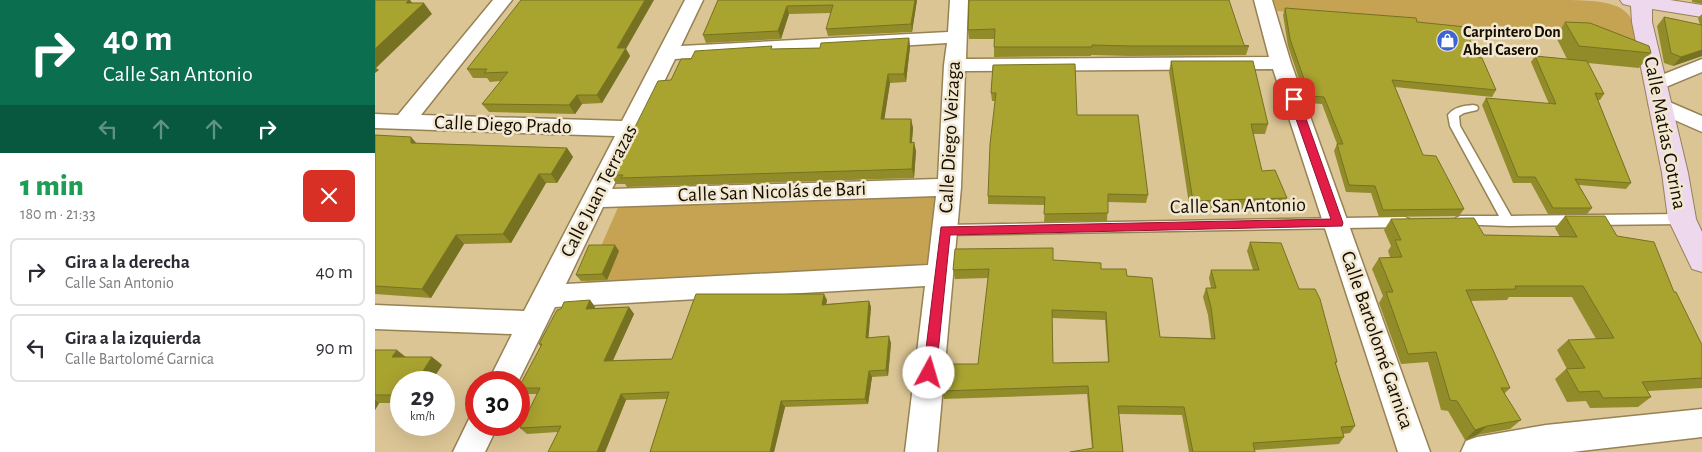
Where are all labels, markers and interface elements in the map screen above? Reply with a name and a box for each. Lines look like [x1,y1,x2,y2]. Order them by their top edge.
icon: right [20,20,85,85]
text: 40 m [103,22,172,57]
place label: Carpintero Don Abel Casero [1463,24,1561,58]
shop icon: Carpintero Don Abel Casero [1435,29,1459,53]
street label: Calle Matías Cotrina [1640,55,1690,211]
street label: Calle Diego Veizaga [936,60,964,214]
text: Calle San Antonio [103,63,253,85]
pin [1273,78,1315,120]
icon: arrive [1280,85,1308,113]
street label: Calle Diego Prado [434,113,572,137]
icon: left [94,115,122,143]
icon: ahead [147,115,175,143]
icon: ahead [200,115,228,143]
icon: right [253,115,281,143]
street label: Calle Juan Terrazas [557,122,641,260]
button: close [303,170,355,222]
text: 1 min [20,171,84,201]
street label: Calle San Nicolás de Bari [677,179,867,205]
street label: Calle San Antonio [1170,195,1306,217]
text: 180 m · 21:33 [20,206,96,222]
street label: Calle Bartolomé Garnica [1337,249,1417,431]
text: Gira a la derecha [65,253,190,272]
icon: right [22,258,50,286]
text: 40 m [315,263,353,282]
text: Calle San Antonio [65,275,174,291]
text: Gira a la izquierda [65,329,201,348]
icon: left [22,334,50,362]
text: 90 m [316,339,353,358]
position arrow [902,346,954,398]
text: Calle Bartolomé Garnica [65,351,214,367]
speed limit sign: 30 [465,371,530,436]
text: 29 [411,385,434,410]
text: km/h [410,410,435,422]

